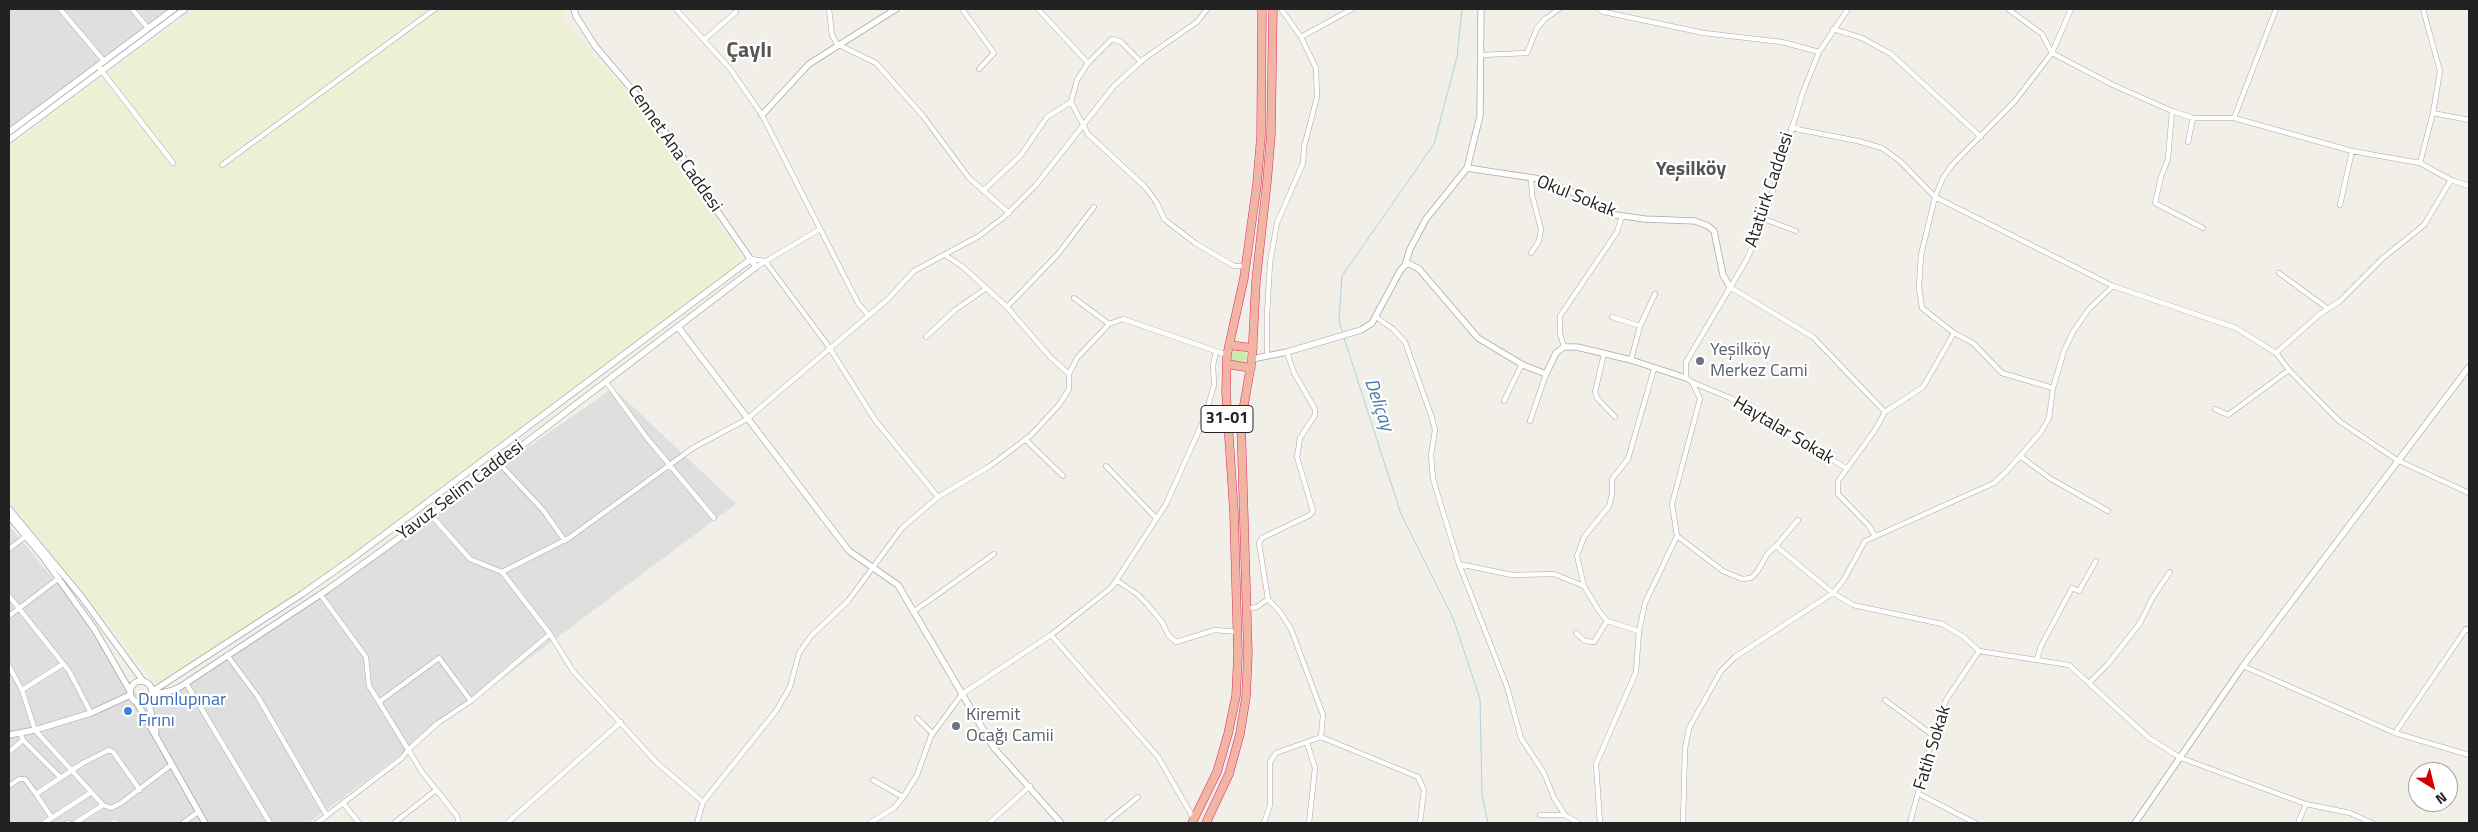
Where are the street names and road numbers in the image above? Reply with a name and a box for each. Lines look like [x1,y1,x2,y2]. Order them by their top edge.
street label: Cennet Ana Caddesi [622,81,726,217]
street label: Atatürk Caddesi [1741,130,1799,250]
street label: Okul Sokak [1533,171,1619,223]
street label: Haytalar Sokak [1729,392,1837,470]
road number: 31-01 [1201,406,1253,432]
street label: Yavuz Selim Caddesi [393,436,529,546]
street label: Fatih Sokak [1910,703,1956,793]

